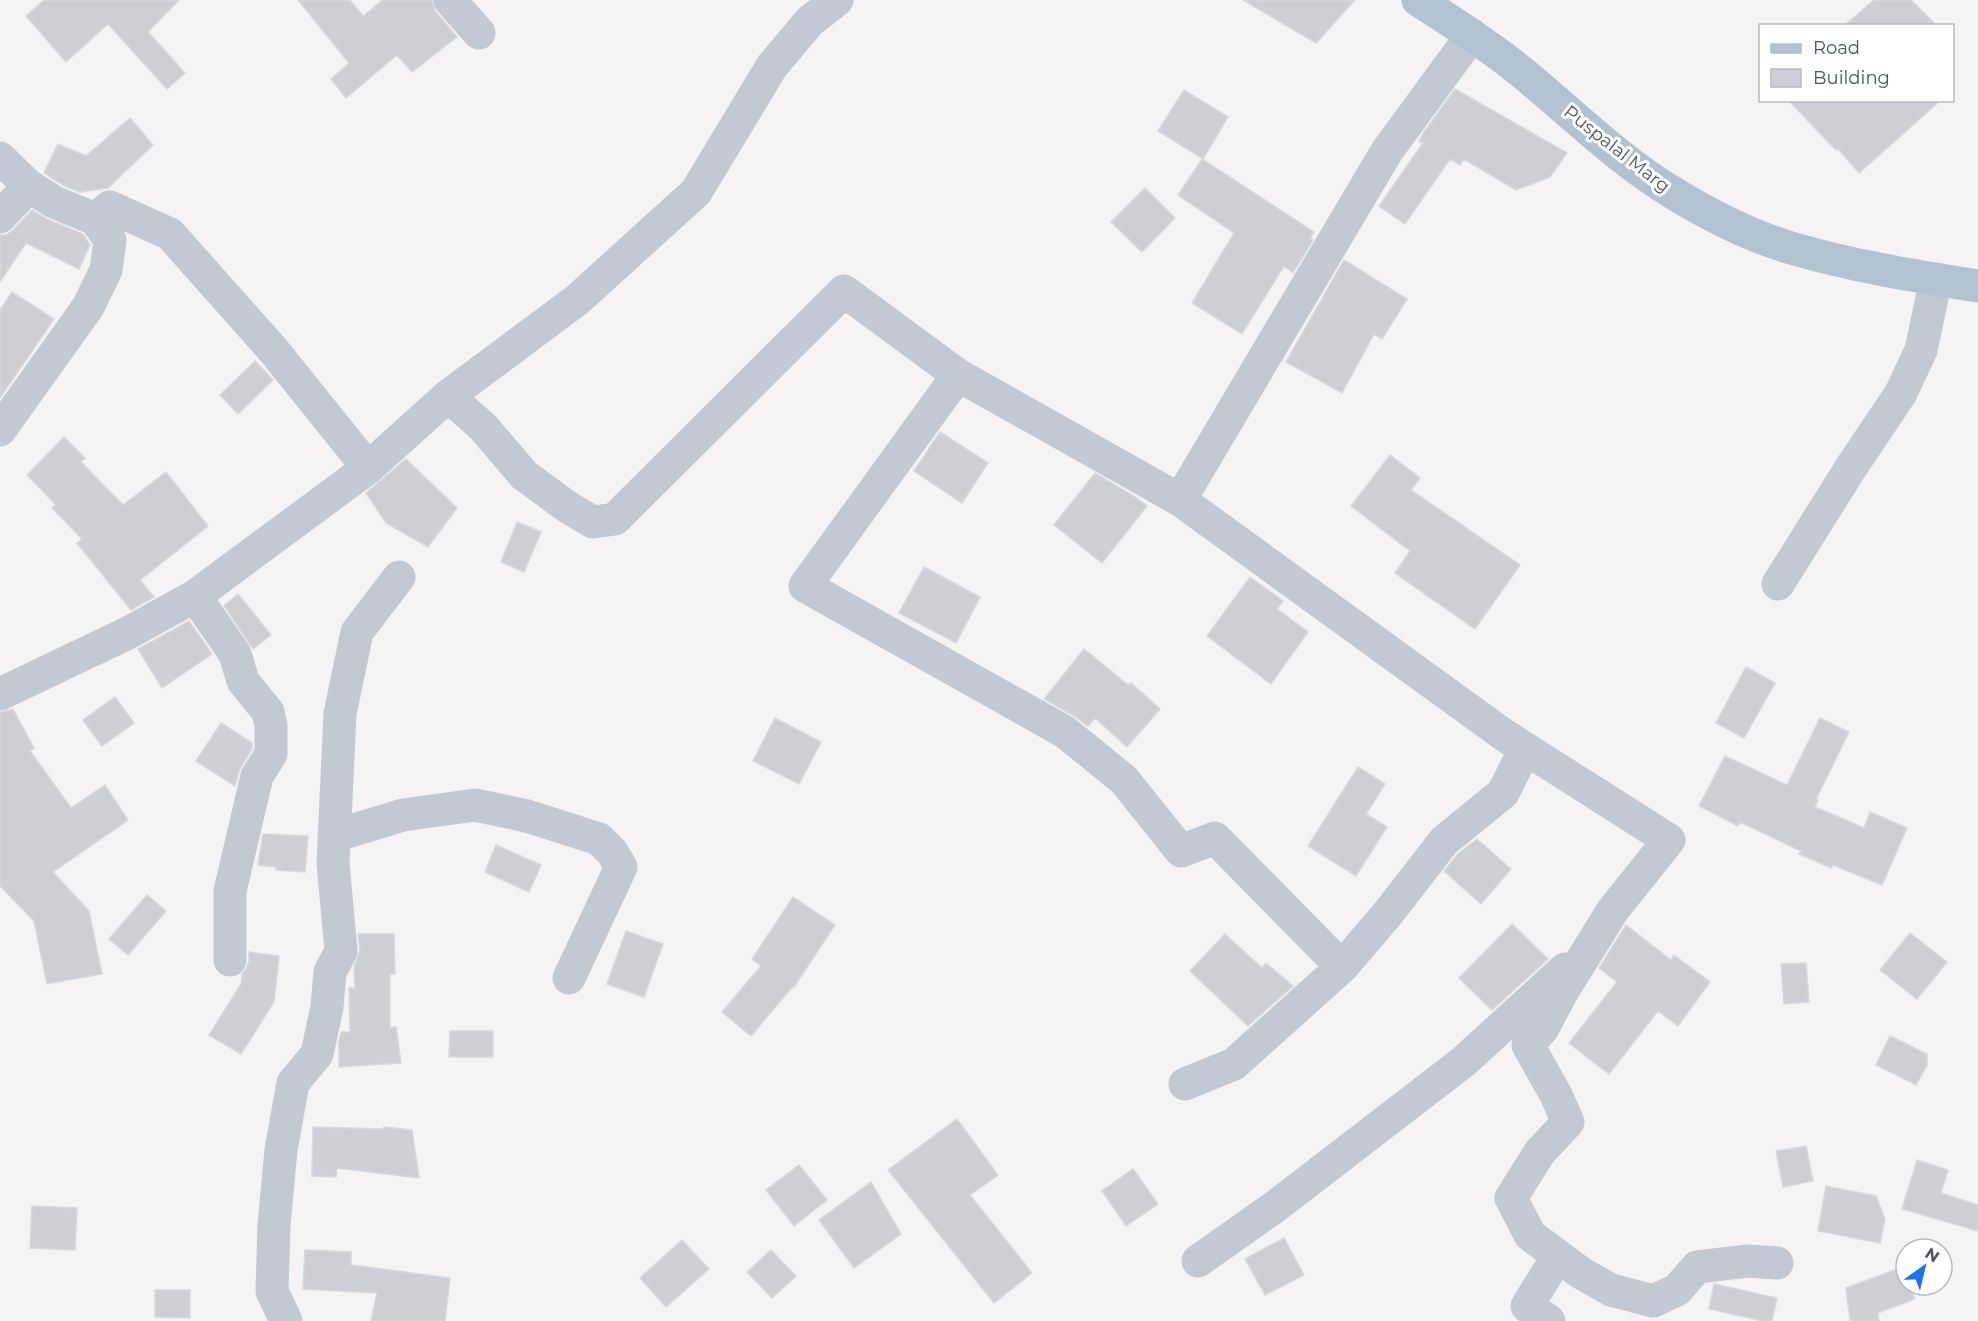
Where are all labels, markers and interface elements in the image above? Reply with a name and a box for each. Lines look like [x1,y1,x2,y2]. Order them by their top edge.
legend [1759,24,1954,102]
text: Road [1813,37,1860,59]
text: Building [1813,67,1890,89]
street label: Puspalal Marg [1560,101,1674,197]
north arrow [1894,1237,1954,1297]
text: N [1921,1243,1943,1266]

